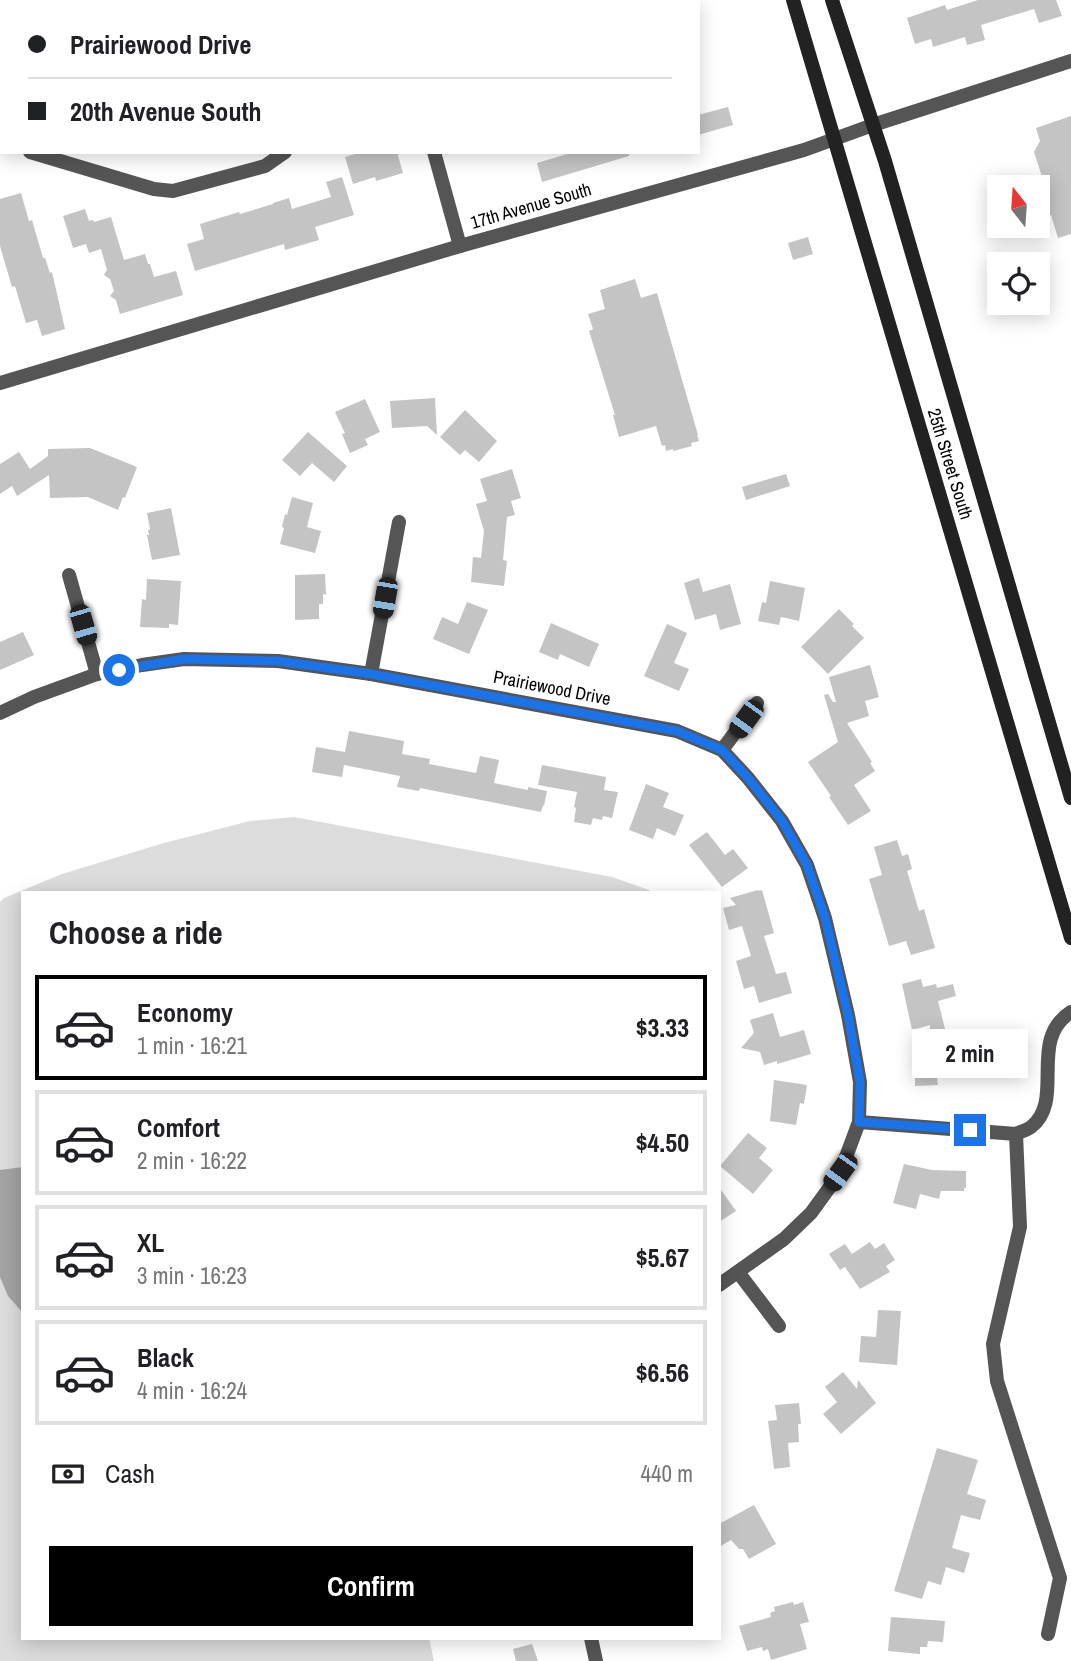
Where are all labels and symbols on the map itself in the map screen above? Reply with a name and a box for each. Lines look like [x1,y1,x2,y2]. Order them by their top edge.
north arrow [987,175,1050,238]
street label: 17th Avenue South [468,176,594,235]
street label: 25th Street South [922,405,979,522]
car [372,575,399,621]
car [68,602,99,648]
route start [103,654,135,686]
street label: Prairiewood Drive [491,664,613,711]
car [726,696,767,742]
callout: 2 min [912,1028,1028,1078]
route end [954,1114,986,1146]
car [820,1149,861,1195]

